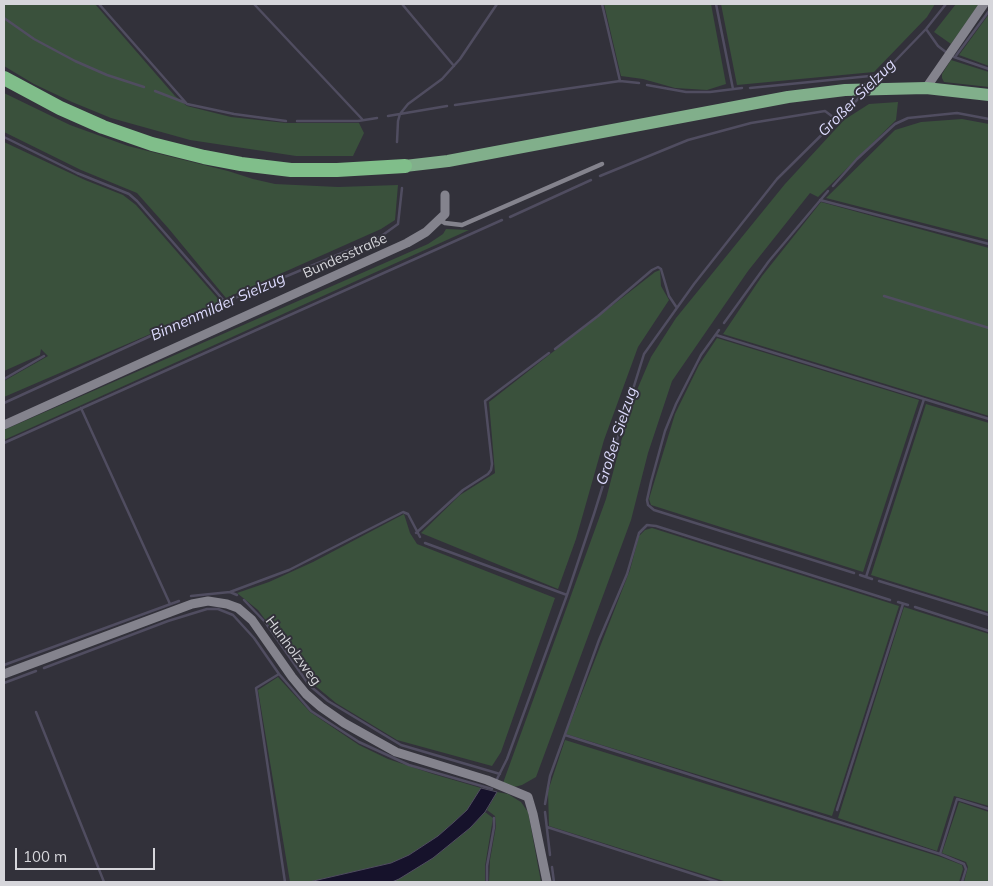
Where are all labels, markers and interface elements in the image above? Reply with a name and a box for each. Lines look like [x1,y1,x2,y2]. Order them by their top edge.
water label: Großer Sielzug [815,56,899,140]
street label: Bundesstraße [300,230,390,282]
water label: Binnenmilder Sielzug [148,269,288,345]
water label: Großer Sielzug [593,385,641,487]
street label: Hunholzweg [262,613,324,689]
scale bar [18,838,158,870]
text: 100 m [23,847,67,866]

